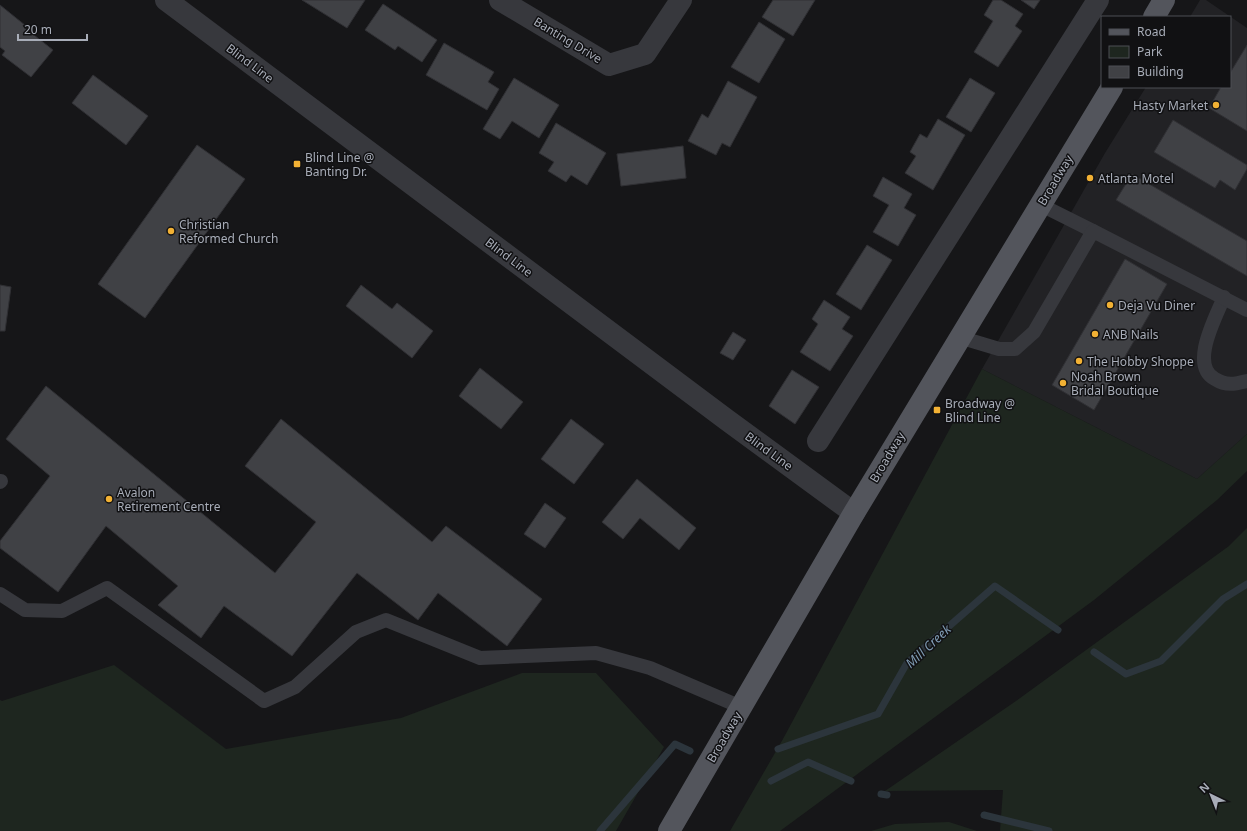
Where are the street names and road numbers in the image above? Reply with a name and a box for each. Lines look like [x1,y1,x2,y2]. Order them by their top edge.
street label: Banting Drive [531,13,606,67]
street label: Blind Line [223,40,277,87]
street label: Broadway [1033,151,1077,208]
street label: Blind Line [482,234,536,281]
street label: Blind Line [742,428,797,474]
street label: Broadway [865,428,909,485]
street label: Broadway [703,708,746,766]

